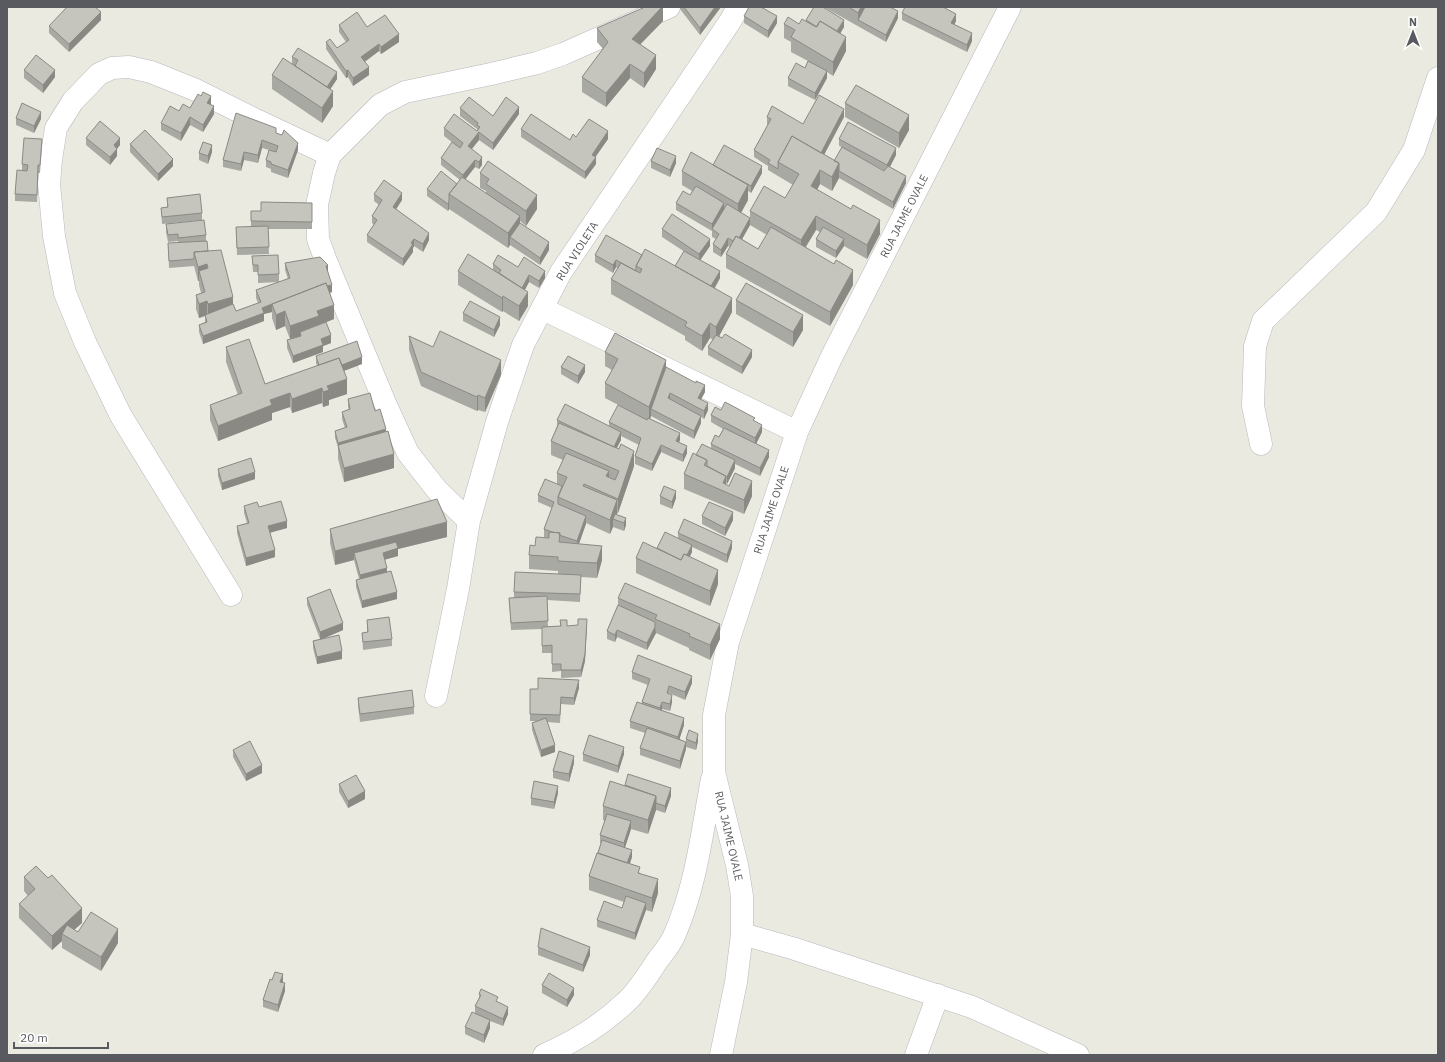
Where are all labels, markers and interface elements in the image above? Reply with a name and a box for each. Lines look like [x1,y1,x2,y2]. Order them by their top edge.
north arrow [1393,12,1433,52]
text: N [1409,15,1417,29]
street label: RUA JAIME OVALE [877,172,931,260]
street label: RUA VIOLETA [553,219,601,283]
street label: RUA JAIME OVALE [750,464,792,556]
street label: RUA JAIME OVALE [712,790,746,882]
scale bar [14,1024,108,1050]
text: 20 m [20,1030,48,1045]

